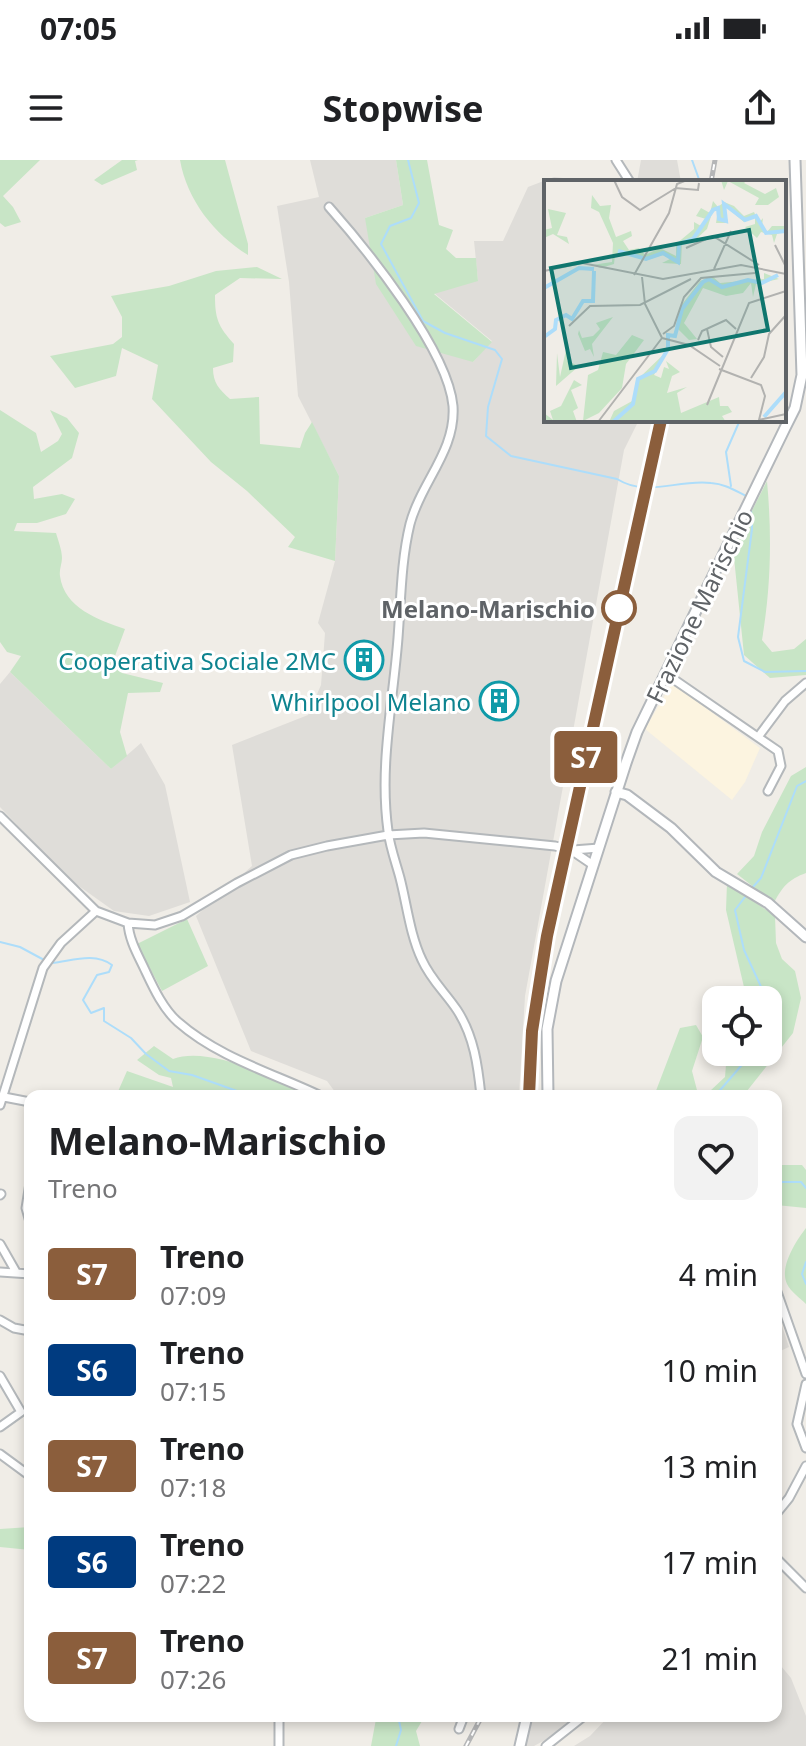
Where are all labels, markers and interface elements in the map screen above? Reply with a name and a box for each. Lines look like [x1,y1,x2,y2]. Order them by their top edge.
text: 07:05 [40,8,117,49]
text: Stopwise [322,84,484,133]
icon: menu [24,86,68,130]
icon: share [738,86,782,130]
inset map [544,180,786,422]
street label: Frazione Marischio [638,504,760,708]
marker: Melano-Marischio [602,591,636,625]
place label: Melano-Marischio [381,592,595,625]
building icon: Cooperativa Sociale 2MC [343,639,385,681]
place label: Cooperativa Sociale 2MC [58,644,336,677]
building icon: Whirlpool Melano [478,680,520,722]
place label: Whirlpool Melano [271,685,471,718]
line badge: S7 [550,731,622,783]
text: S7 [570,738,602,776]
map controls [702,986,782,1066]
button: locate [702,986,782,1066]
text: Melano-Marischio [48,1114,387,1166]
button: heart [674,1116,758,1200]
text: Treno [48,1170,118,1206]
text: Treno [160,1236,245,1277]
text: 4 min [679,1254,758,1295]
text: S7 [76,1255,108,1293]
text: 07:09 [160,1277,226,1313]
text: Treno [160,1332,245,1373]
text: 10 min [662,1350,758,1391]
text: S6 [76,1351,108,1389]
text: 07:15 [160,1373,226,1409]
text: Treno [160,1428,245,1469]
text: 13 min [662,1446,758,1487]
text: S7 [76,1447,108,1485]
text: 07:18 [160,1469,226,1505]
text: Treno [160,1524,245,1565]
text: 17 min [662,1542,758,1583]
text: S6 [76,1543,108,1581]
text: 07:22 [160,1565,226,1601]
text: Treno [160,1620,245,1661]
text: 21 min [662,1638,758,1679]
text: S7 [76,1639,108,1677]
text: 07:26 [160,1661,226,1697]

